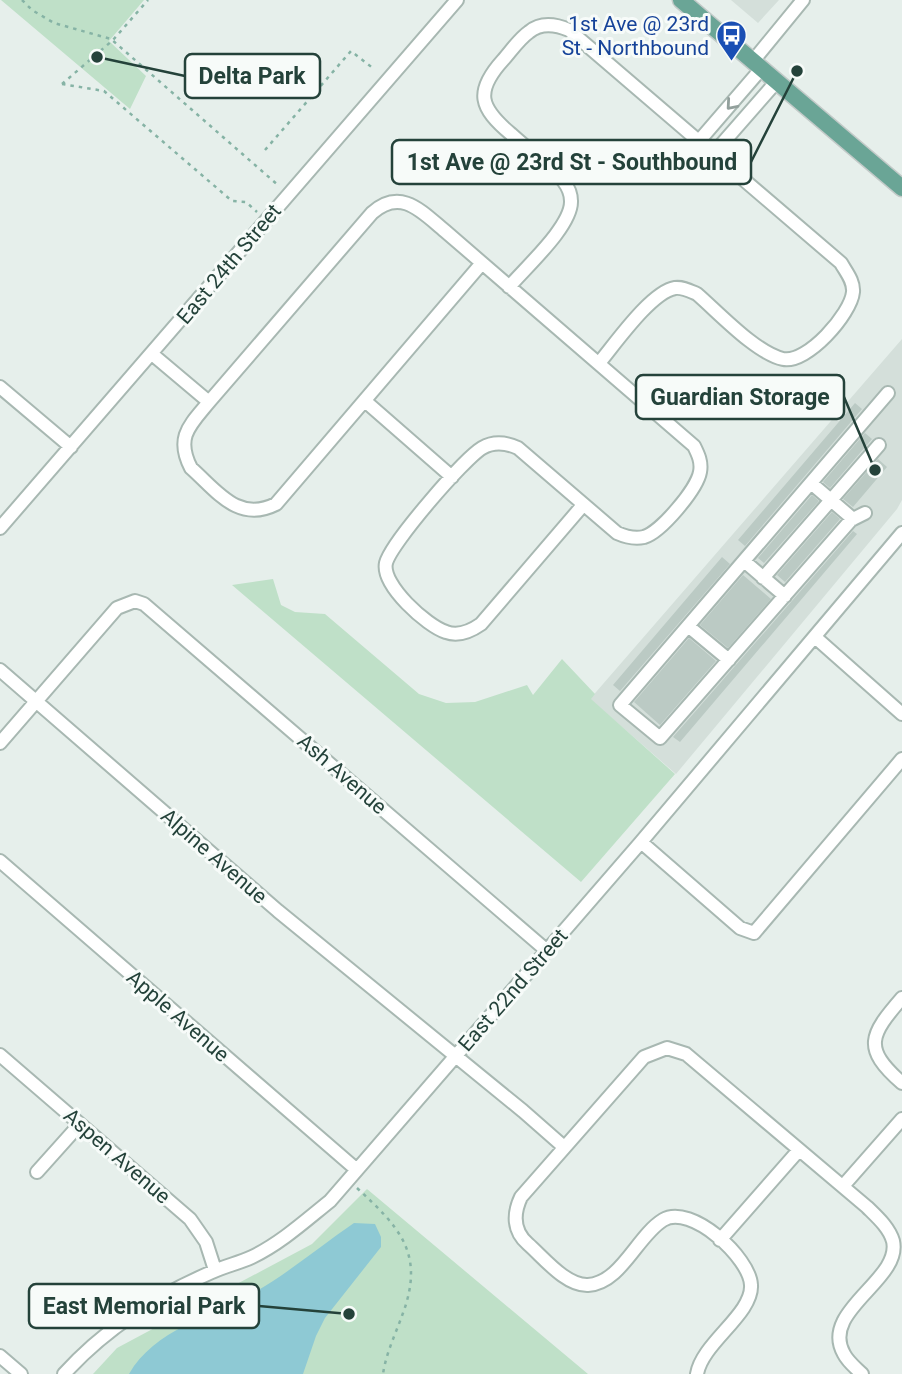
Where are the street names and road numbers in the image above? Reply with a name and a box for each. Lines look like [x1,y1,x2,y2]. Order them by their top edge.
street label: East 24th Street [172,199,286,329]
street label: Ash Avenue [293,729,391,819]
street label: Alpine Avenue [156,804,272,908]
street label: East 22nd Street [453,924,573,1056]
street label: Apple Avenue [122,965,234,1067]
street label: Aspen Avenue [59,1103,175,1209]

